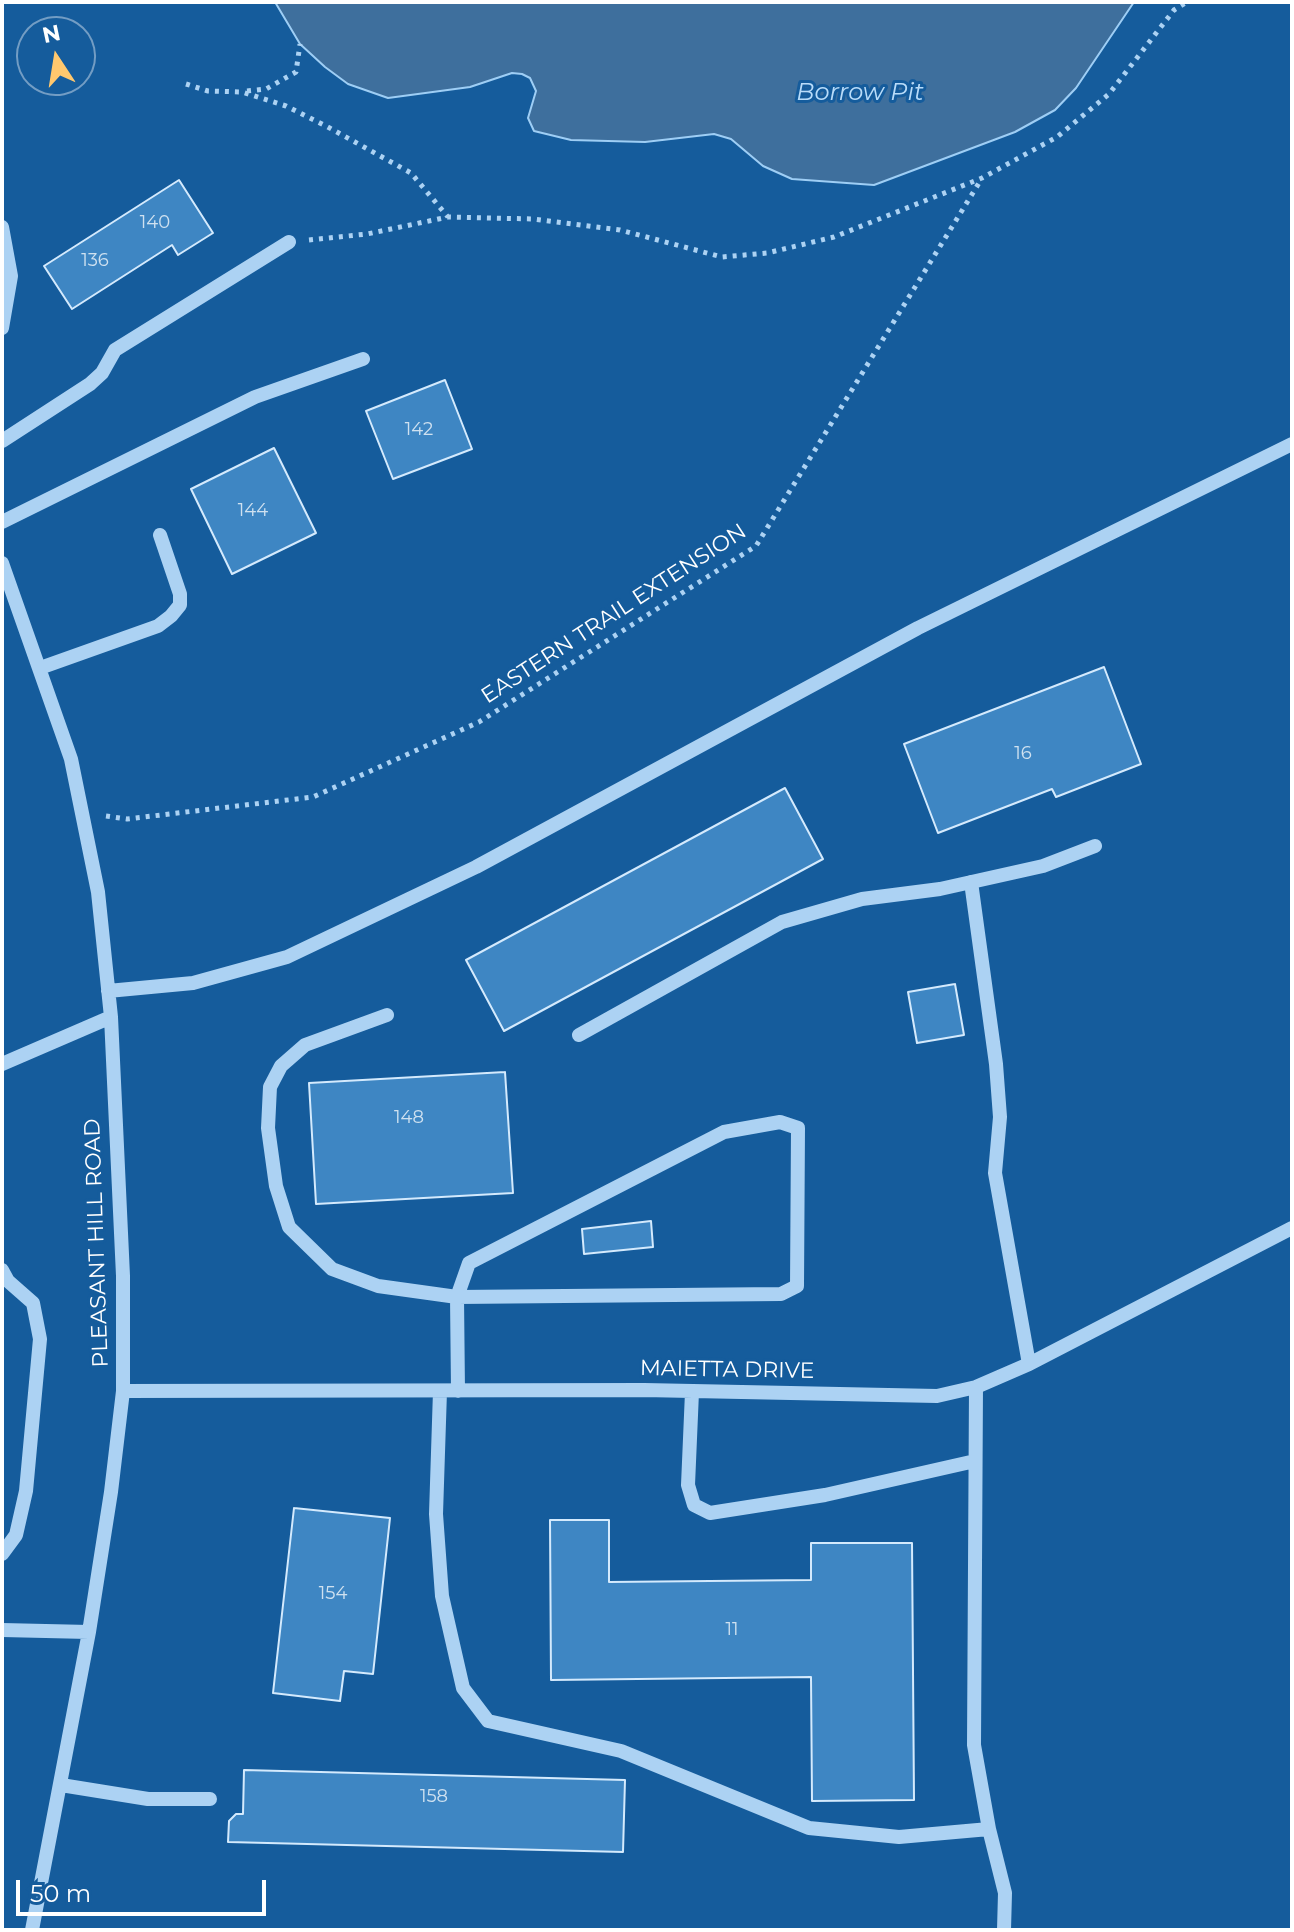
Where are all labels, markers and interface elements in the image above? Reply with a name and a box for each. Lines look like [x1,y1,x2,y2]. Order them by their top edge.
north arrow [16,16,96,96]
text: N [40,19,63,49]
water label: Borrow Pit [796,79,924,107]
house number: 140 [140,212,170,234]
house number: 136 [81,250,109,272]
house number: 142 [405,419,433,441]
house number: 144 [238,500,268,522]
street label: EASTERN TRAIL EXTENSION [477,518,751,710]
house number: 16 [1014,743,1032,765]
house number: 148 [394,1107,424,1129]
street label: PLEASANT HILL ROAD [79,1118,115,1368]
street label: MAIETTA DRIVE [640,1355,814,1385]
house number: 154 [319,1583,347,1605]
house number: 11 [726,1619,738,1641]
house number: 158 [420,1786,448,1808]
scale bar [20,1864,270,1914]
text: 50 m [30,1879,91,1908]

